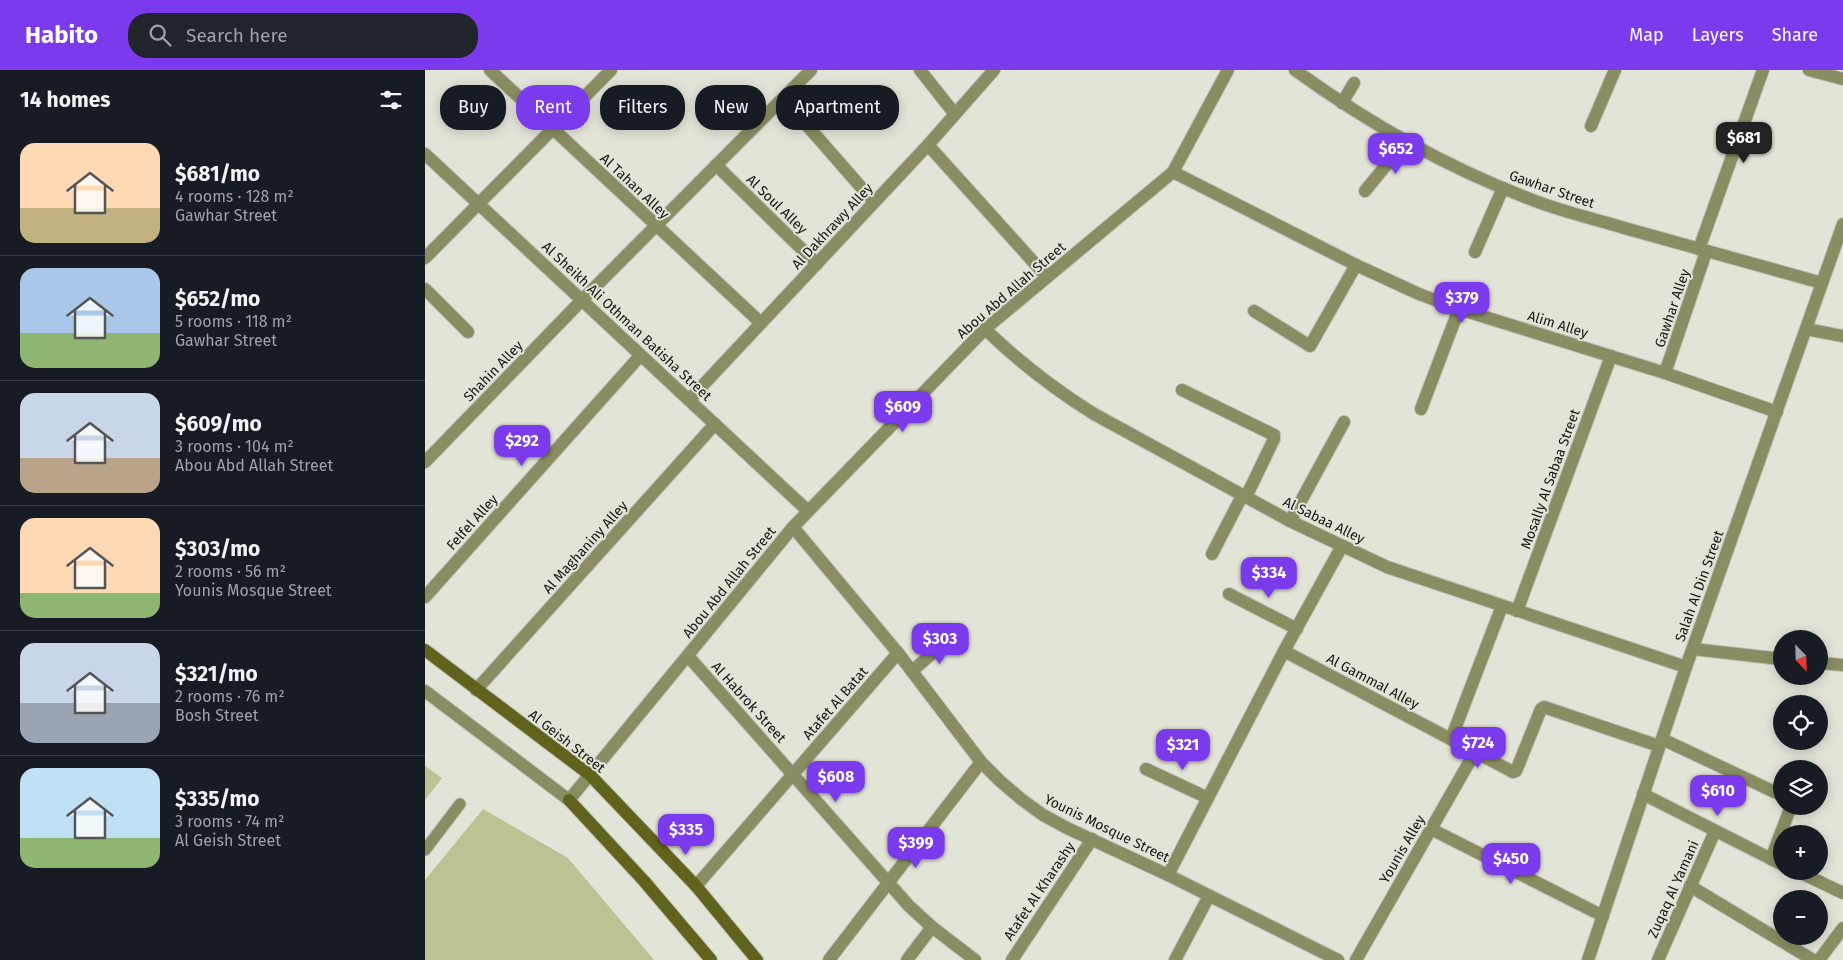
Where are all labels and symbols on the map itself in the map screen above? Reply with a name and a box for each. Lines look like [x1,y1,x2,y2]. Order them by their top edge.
pin: $681 [1714,122,1774,164]
pin: $652 [1366,132,1426,175]
street label: Al Tahan Alley [597,150,673,223]
street label: Gawhar Street [1507,167,1598,212]
street label: Al Soul Alley [743,171,811,238]
street label: Al Dakhrawy Alley [788,180,877,273]
street label: Al Sheikh Ali Othman Batisha Street [538,238,716,405]
street label: Abou Abd Allah Street [953,238,1070,342]
street label: Gawhar Alley [1651,267,1694,350]
pin: $379 [1432,282,1492,324]
street label: Alim Alley [1526,307,1590,342]
street label: Shahin Alley [460,337,527,405]
pin: $609 [873,390,933,433]
street label: Mosally Al Sabaa Street [1517,406,1584,551]
pin: $292 [492,424,552,467]
street label: Felfel Alley [443,491,502,554]
street label: Al Sabaa Alley [1280,493,1367,548]
street label: Al Maghaniny Alley [539,497,631,597]
street label: Abou Abd Allah Street [679,522,780,641]
street label: Salah Al Din Street [1671,527,1728,644]
pin: $334 [1239,556,1299,599]
pin: $303 [910,622,970,665]
north arrow [1773,630,1827,685]
street label: Al Gammal Alley [1324,650,1422,713]
street label: Al Habrok Street [708,658,790,747]
street label: Atafet Al Batat [799,663,872,743]
street label: Al Geish Street [525,706,609,777]
pin: $724 [1448,726,1508,769]
pin: $321 [1153,728,1213,771]
pin: $608 [806,760,866,803]
pin: $610 [1688,774,1748,817]
street label: Younis Mosque Street [1041,791,1173,867]
street label: Younis Alley [1376,812,1429,887]
pin: $335 [656,814,716,856]
pin: $399 [886,826,946,869]
street label: Zuqaq Al Yamani [1644,838,1703,941]
street label: Atafet Al Kharashy [1000,839,1079,944]
pin: $450 [1481,842,1541,885]

